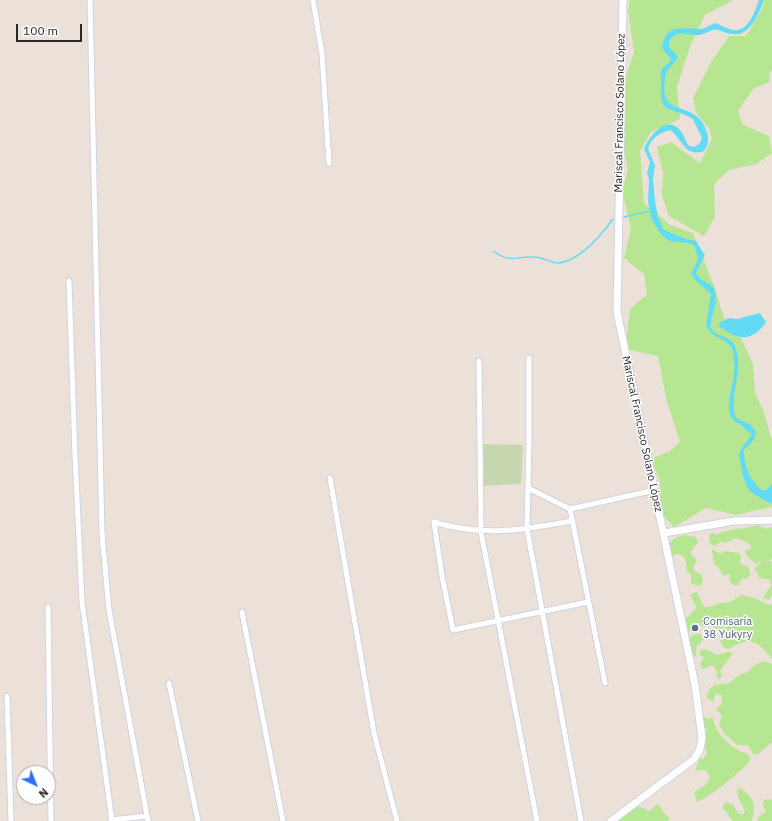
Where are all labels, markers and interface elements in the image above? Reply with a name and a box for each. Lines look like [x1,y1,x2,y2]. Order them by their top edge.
scale bar [18,16,84,42]
text: 100 m [23,23,58,38]
street label: Mariscal Francisco Solano López [612,33,628,193]
street label: Mariscal Francisco Solano López [619,355,665,513]
place label: Comisaría 38 Yukyry [703,615,752,641]
marker: Comisaría 38 Yukyry [690,623,700,633]
north arrow [16,765,56,805]
text: N [36,785,51,801]

